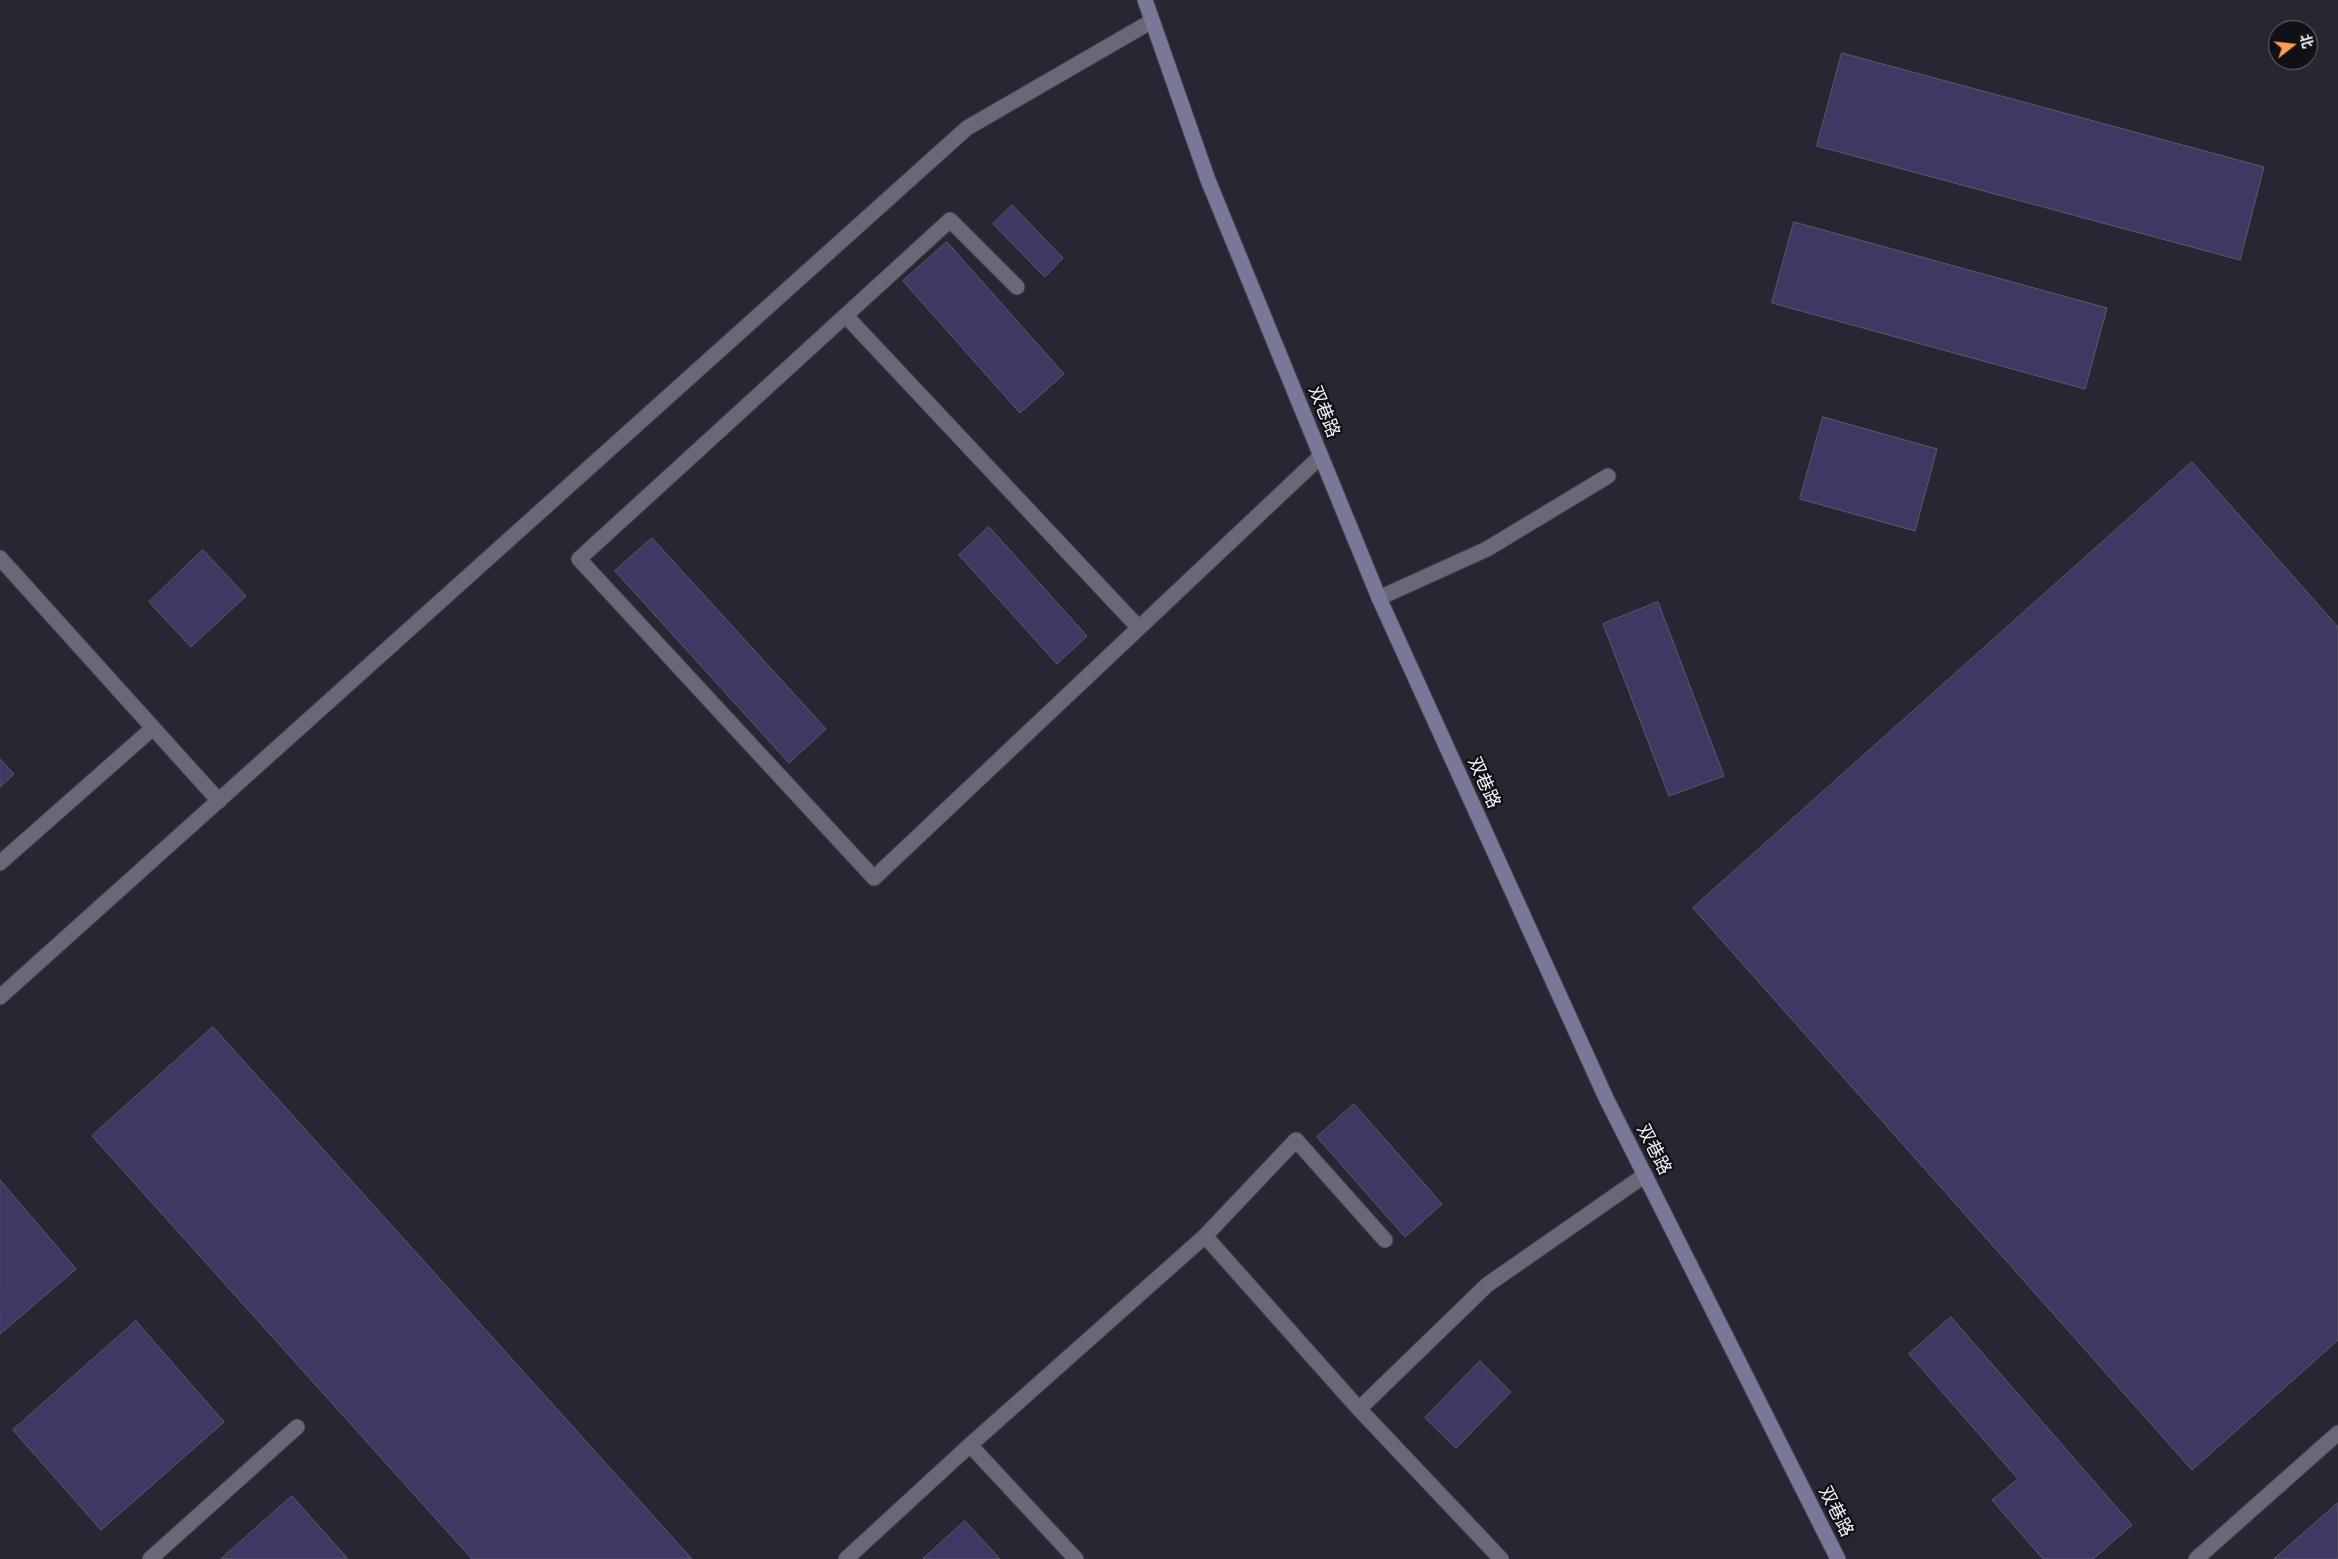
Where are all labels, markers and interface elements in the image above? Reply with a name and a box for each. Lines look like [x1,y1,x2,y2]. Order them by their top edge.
north arrow [2268,20,2318,70]
text: 北 [2295,32,2318,51]
street label: 双巷路 [1303,383,1343,441]
street label: 双巷路 [1462,754,1504,812]
street label: 双巷路 [1631,1121,1675,1179]
street label: 双巷路 [1813,1483,1857,1541]

